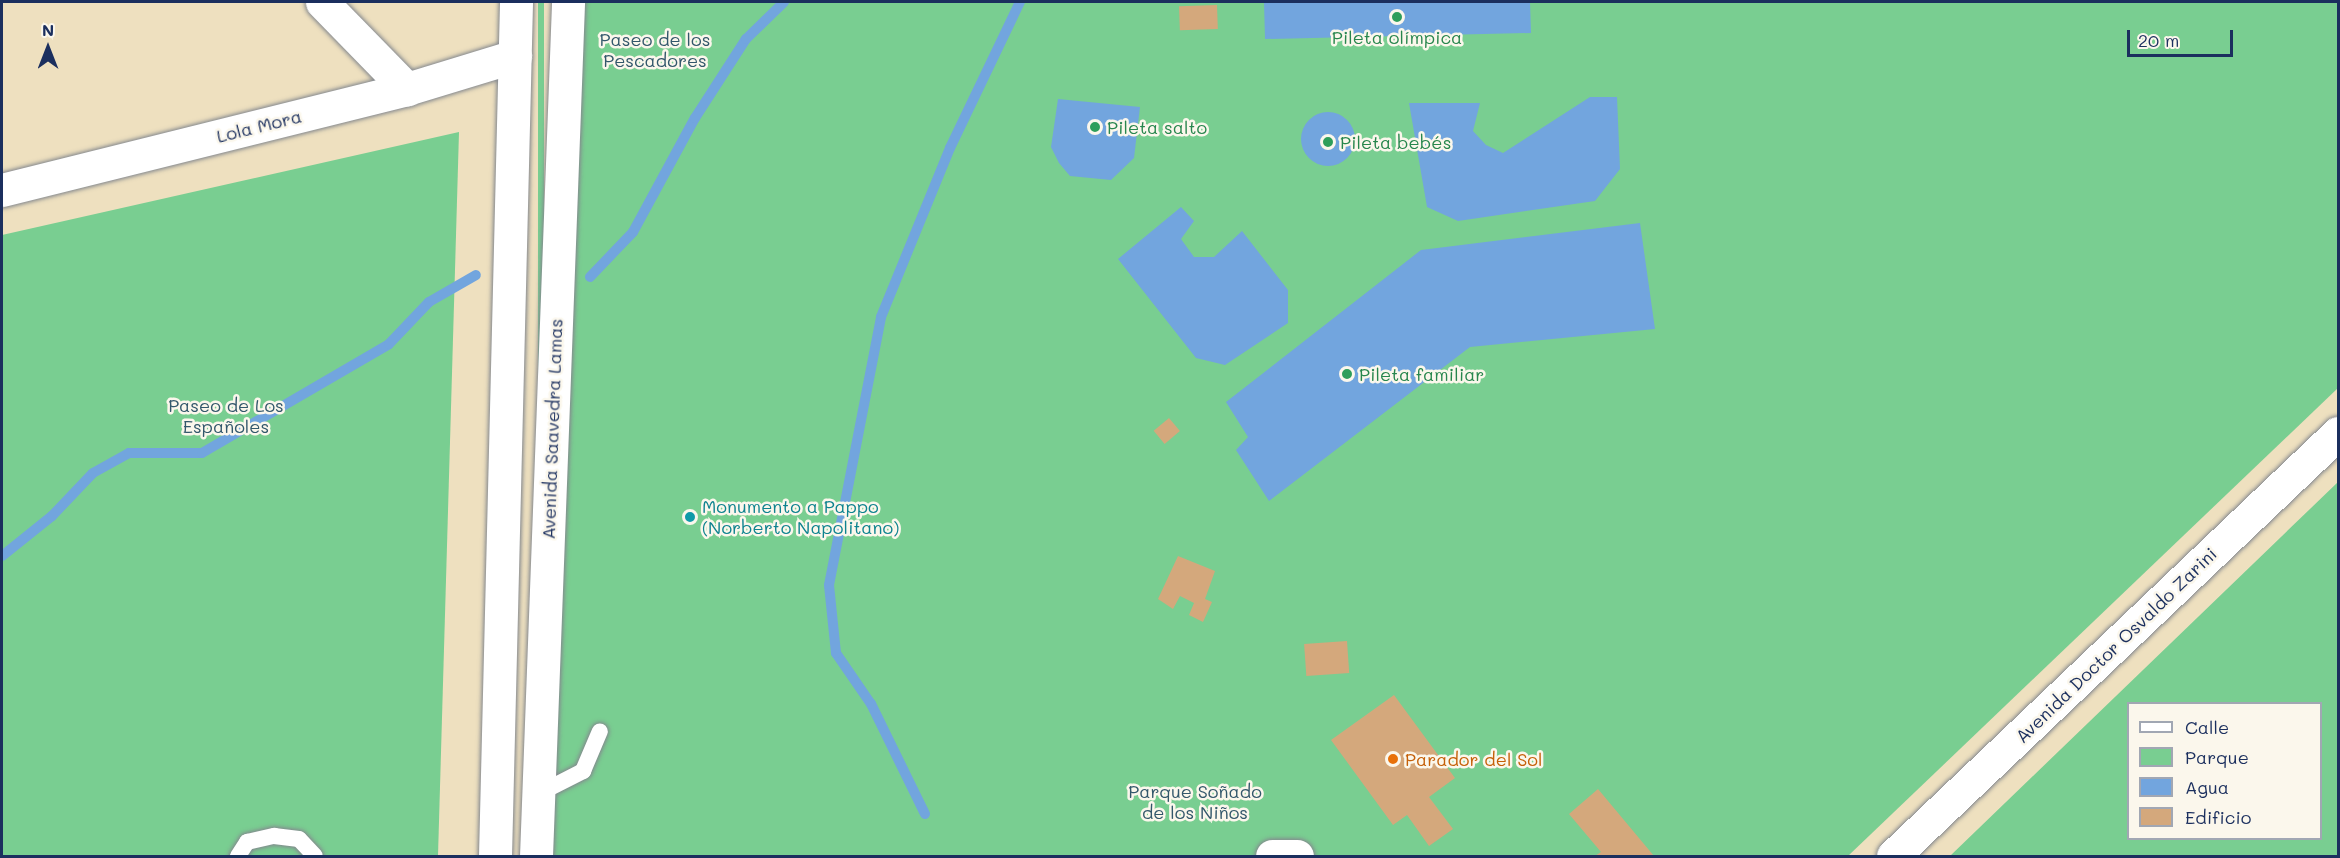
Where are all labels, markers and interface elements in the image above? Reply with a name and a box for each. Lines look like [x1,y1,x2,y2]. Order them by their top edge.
marker: Pileta olímpica [1390,10,1404,24]
north arrow [18,18,78,78]
scale bar [2130,18,2236,56]
text: N [42,19,54,40]
place label: Pileta olímpica [1332,26,1462,48]
text: 20 m [2138,28,2179,52]
park label: Paseo de los Pescadores [600,29,710,72]
street label: Lola Mora [214,105,304,147]
place label: Pileta salto [1107,116,1207,138]
marker: Pileta salto [1088,120,1102,134]
place label: Pileta bebés [1340,131,1451,153]
marker: Pileta bebés [1321,135,1335,149]
street label: Avenida Saavedra Lamas [537,318,567,540]
place label: Pileta familiar [1359,363,1484,385]
marker: Pileta familiar [1340,367,1354,381]
park label: Paseo de Los Españoles [168,395,284,438]
place label: Monumento a Pappo (Norberto Napolitano) [702,496,899,538]
marker: Monumento a Pappo (Norberto Napolitano) [683,510,697,524]
street label: Avenida Doctor Osvaldo Zarini [2011,543,2221,747]
legend [2127,702,2322,840]
text: Calle [2185,715,2229,739]
text: Parque [2185,745,2249,769]
place label: Parador del Sol [1405,748,1543,770]
marker: Parador del Sol [1386,752,1400,766]
text: Agua [2185,775,2229,799]
park label: Parque Soñado de los Niños [1128,781,1262,824]
text: Edificio [2185,805,2252,829]

